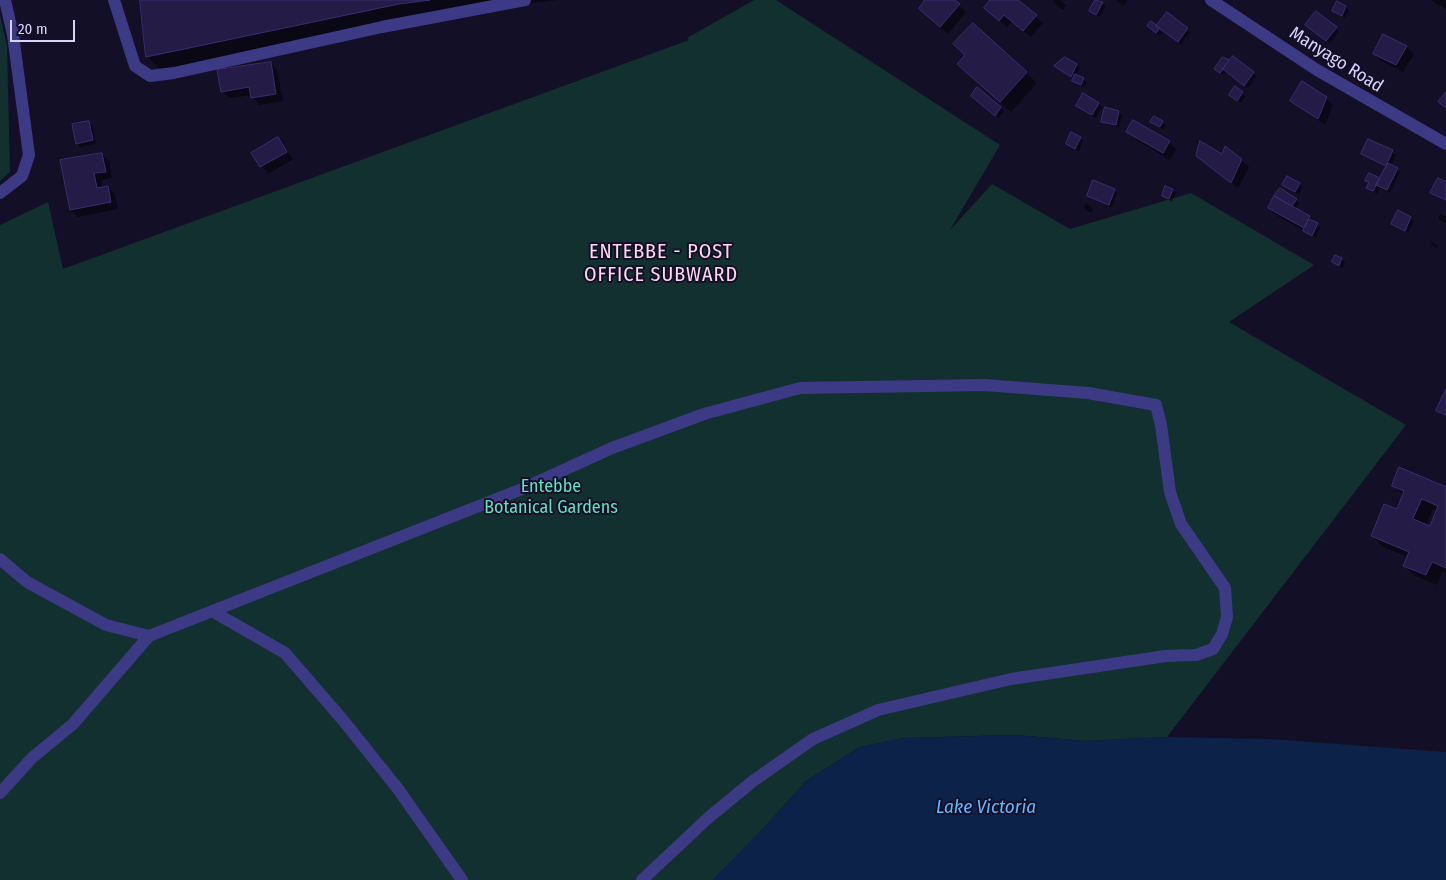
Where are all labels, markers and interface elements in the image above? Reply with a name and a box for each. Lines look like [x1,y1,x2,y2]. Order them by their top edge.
scale bar [12,10,78,42]
text: 20 m [18,20,48,38]
street label: Manyago Road [1285,23,1387,97]
district label: ENTEBBE - POST OFFICE SUBWARD [582,240,740,287]
park label: Entebbe Botanical Gardens [484,476,618,518]
water label: Lake Victoria [936,797,1036,819]

